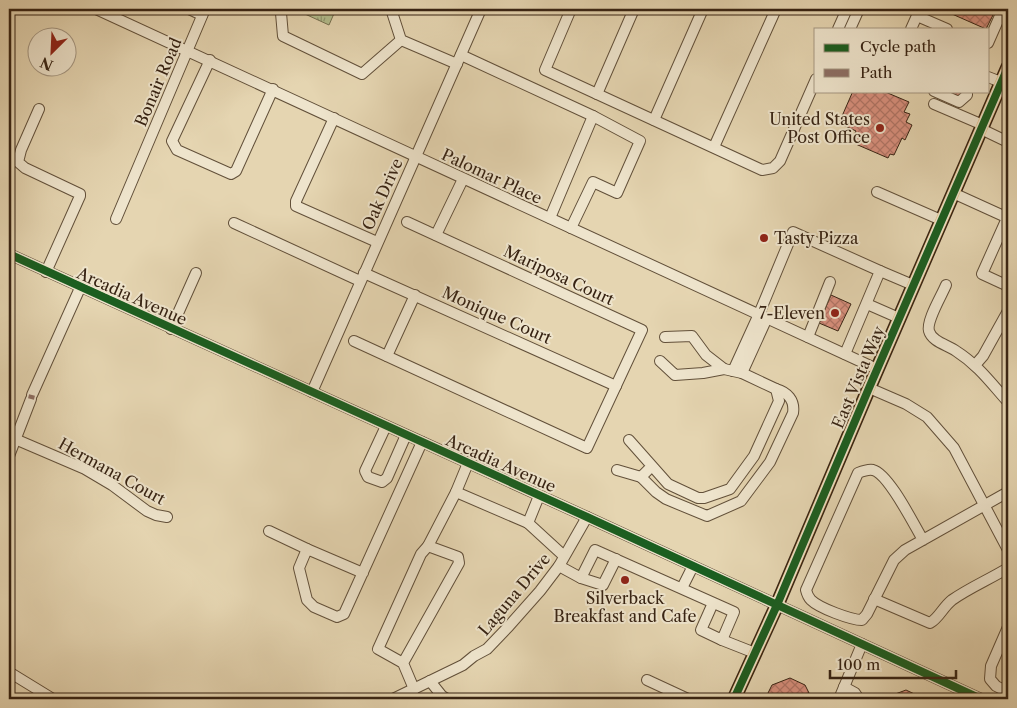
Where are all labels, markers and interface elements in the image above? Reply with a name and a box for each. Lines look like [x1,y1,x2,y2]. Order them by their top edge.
north arrow [28,28,78,78]
legend [814,28,990,92]
street label: Bonair Road [130,34,186,129]
text: Cycle path [860,37,937,56]
text: N [37,53,56,75]
text: Path [860,63,893,82]
place label: United States Post Office [769,109,870,147]
marker: United States Post Office [874,122,886,134]
street label: Palomar Place [439,144,545,208]
street label: Oak Drive [357,155,407,233]
place label: Tasty Pizza [774,228,859,248]
marker: Tasty Pizza [758,232,770,244]
street label: Mariposa Court [501,241,618,309]
street label: Arcadia Avenue [73,262,190,329]
street label: Monique Court [439,282,555,348]
place label: 7-Eleven [759,303,825,323]
marker: 7-Eleven [829,307,841,319]
street label: East Vista Way [827,322,889,431]
street label: Arcadia Avenue [442,429,559,496]
street label: Hermana Court [55,433,169,509]
street label: Laguna Drive [474,549,554,639]
marker: Silverback Breakfast and Cafe [619,574,631,586]
place label: Silverback Breakfast and Cafe [554,588,697,626]
scale bar [830,648,956,680]
text: 100 m [837,655,880,674]

